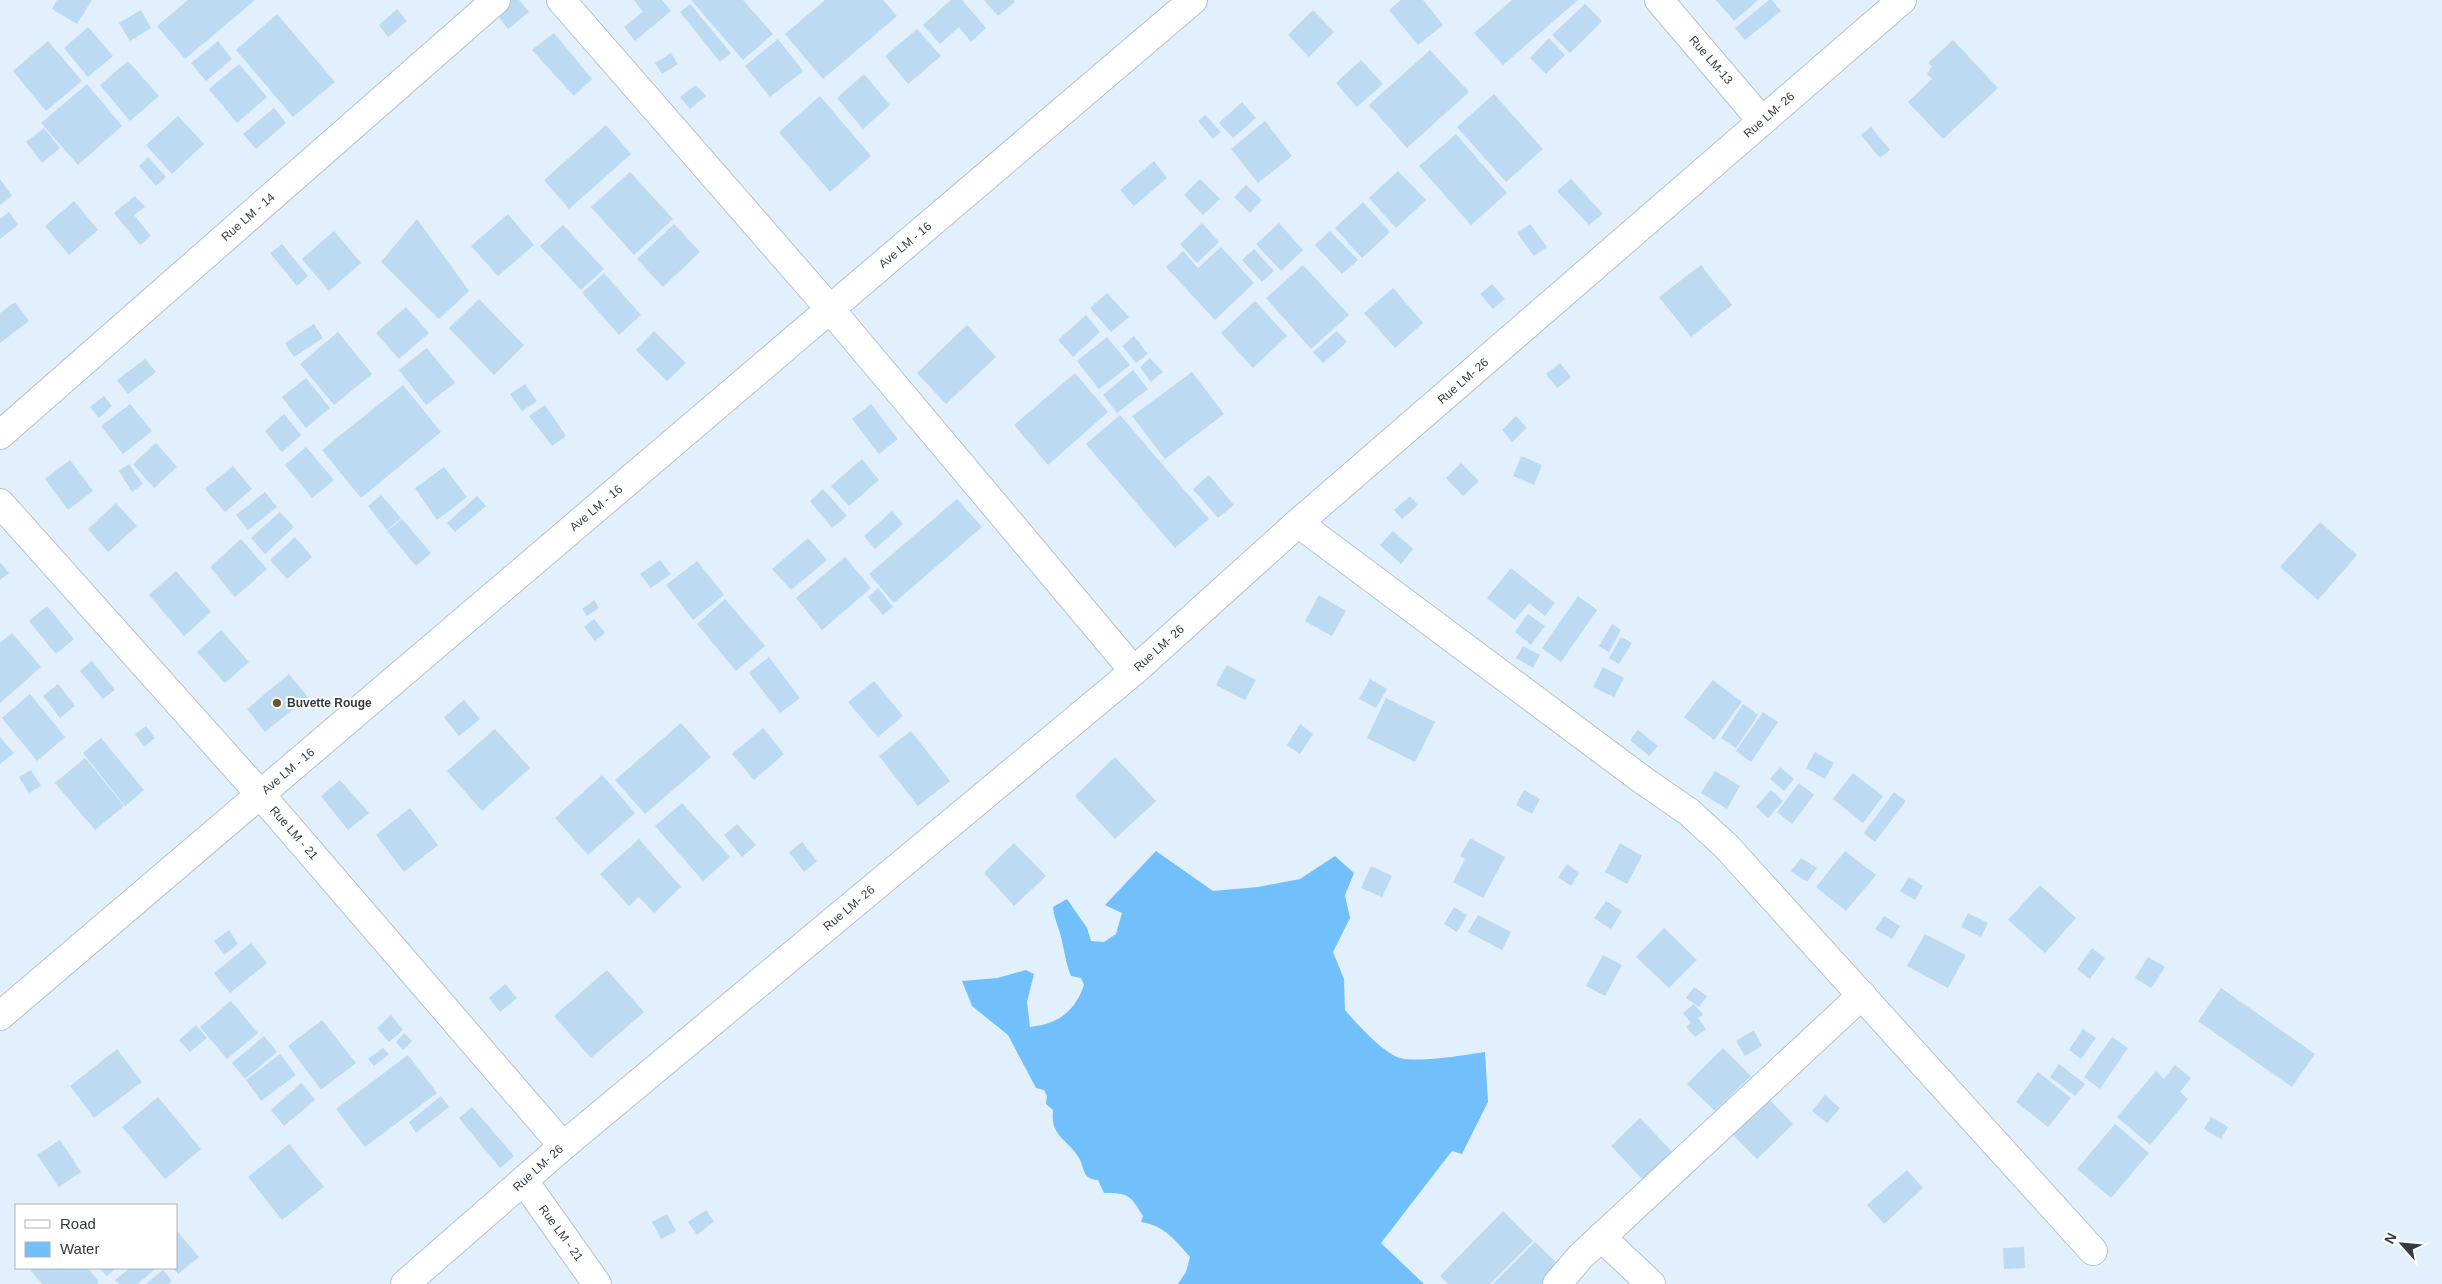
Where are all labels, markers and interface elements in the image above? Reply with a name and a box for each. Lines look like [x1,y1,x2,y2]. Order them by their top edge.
street label: Rue LM-13 [1686,33,1736,87]
street label: Rue LM- 26 [1741,89,1797,141]
street label: Rue LM - 14 [218,190,278,244]
street label: Ave LM - 16 [876,219,934,271]
street label: Rue LM- 26 [1435,355,1491,407]
street label: Ave LM - 16 [567,482,625,534]
street label: Rue LM- 26 [1131,622,1187,674]
place label: Buvette Rouge [287,696,372,710]
marker: Buvette Rouge [271,697,283,709]
street label: Ave LM - 16 [259,745,317,797]
street label: Rue LM - 21 [267,803,321,863]
street label: Rue LM- 26 [820,882,878,934]
street label: Rue LM- 26 [510,1142,566,1194]
street label: Rue LM - 21 [536,1202,586,1264]
legend [15,1204,178,1269]
text: Road [60,1215,96,1232]
north arrow [2377,1219,2427,1269]
text: N [2381,1230,2400,1246]
text: Water [60,1240,99,1257]

